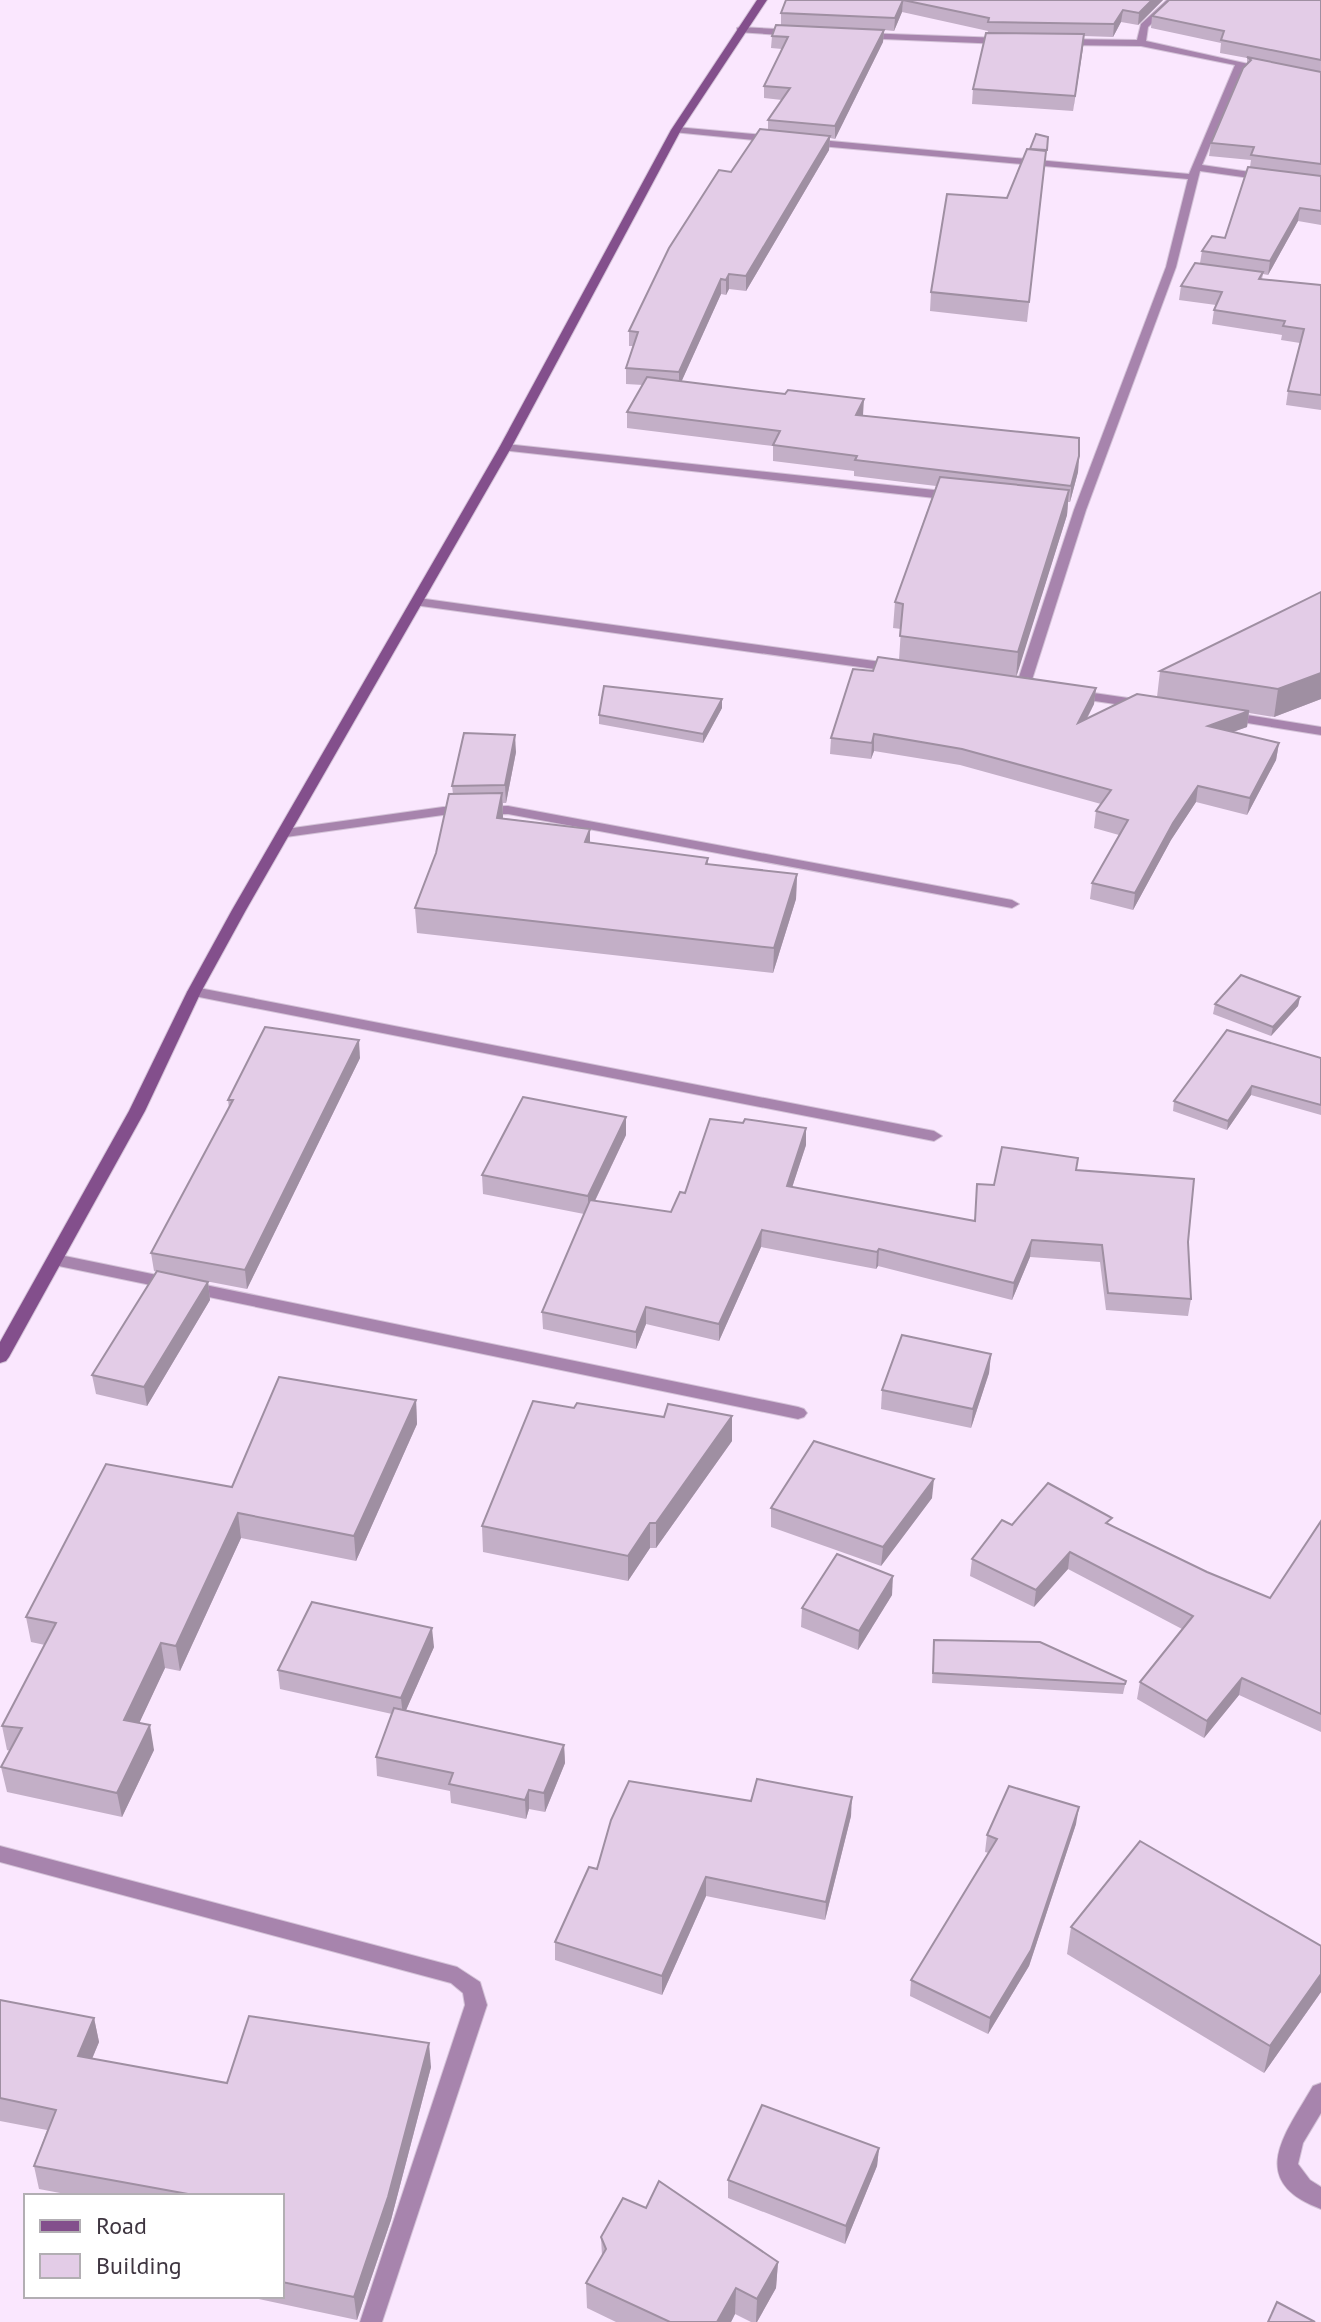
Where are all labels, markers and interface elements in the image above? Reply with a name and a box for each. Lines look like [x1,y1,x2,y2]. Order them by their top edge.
legend [24,2194,284,2298]
text: Road [96,2210,147,2241]
text: Building [96,2250,182,2281]

